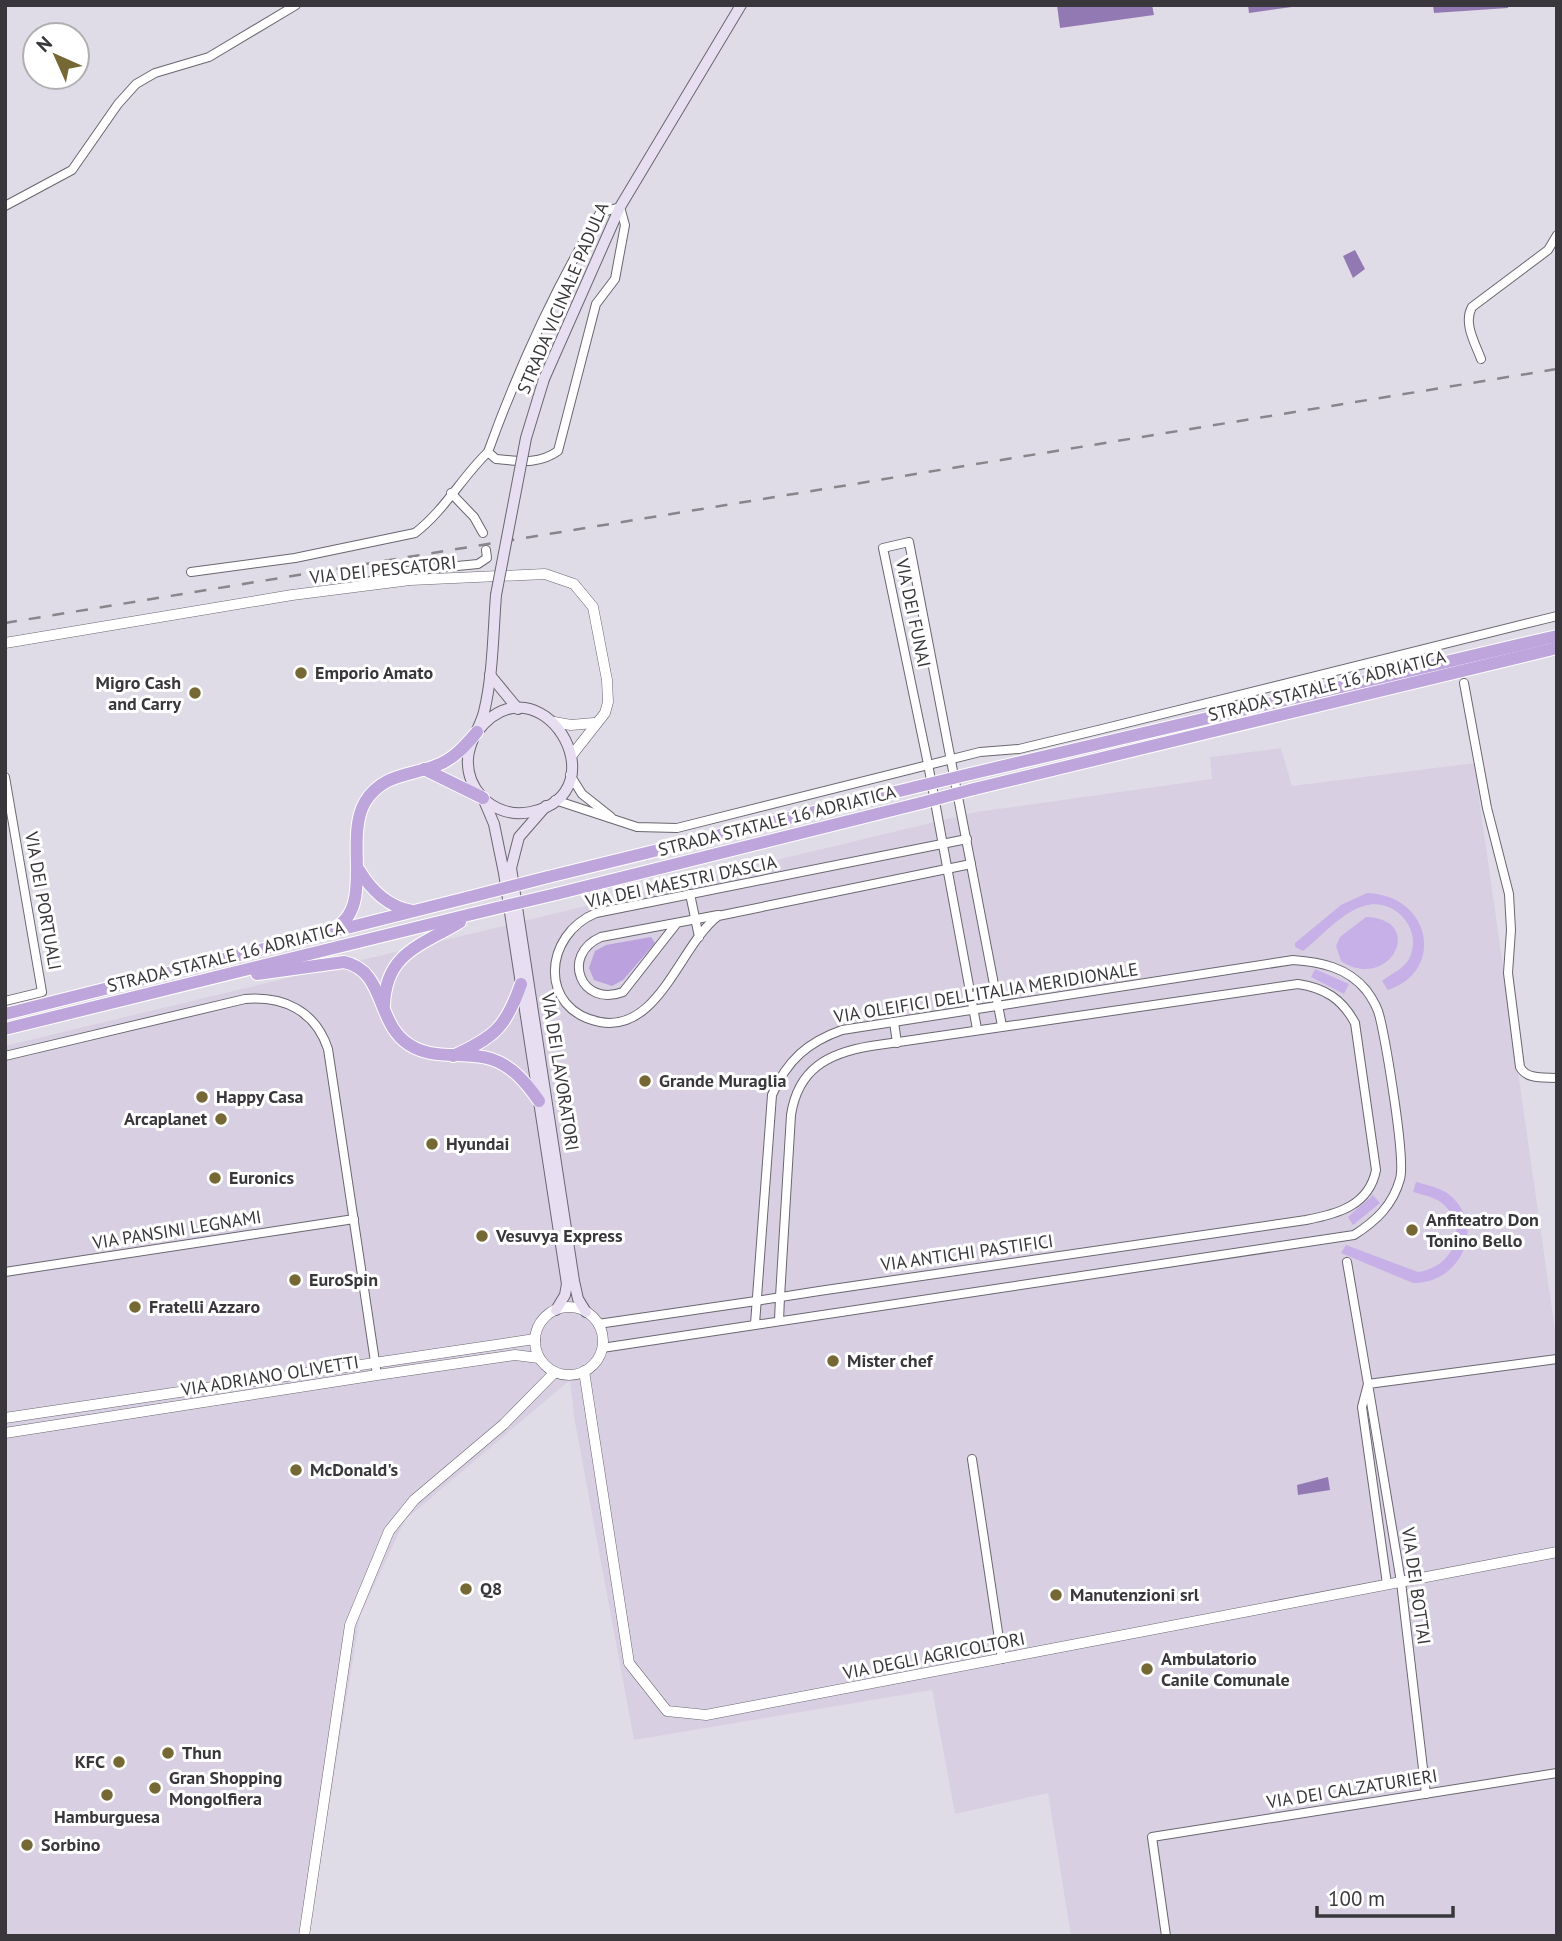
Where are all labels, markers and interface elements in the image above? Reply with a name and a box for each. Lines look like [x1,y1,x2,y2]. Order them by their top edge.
north arrow [21,21,91,91]
text: N [31,31,57,57]
street label: STRADA VICINALE PADULA [512,198,614,397]
street label: VIA DEI PESCATORI [308,550,457,589]
street label: VIA DEI FUNAI [891,556,936,669]
street label: STRADA STATALE 16 ADRIATICA [1206,645,1448,726]
place label: Emporio Amato [315,661,433,684]
marker: Emporio Amato [293,665,309,681]
place label: Migro Cash and Carry [96,671,181,715]
marker: Migro Cash and Carry [187,685,203,701]
street label: STRADA STATALE 16 ADRIATICA [656,780,898,861]
street label: VIA DEI PORTUALI [20,829,67,972]
street label: VIA DEI MAESTRI D’ASCIA [582,850,779,913]
street label: STRADA STATALE 16 ADRIATICA [105,916,347,997]
street label: VIA OLEIFICI DELL'ITALIA MERIDIONALE [831,957,1140,1028]
street label: VIA DEI LAVORATORI [536,990,584,1153]
place label: Grande Muraglia [659,1069,787,1092]
marker: Grande Muraglia [637,1073,653,1089]
place label: Happy Casa [216,1085,304,1108]
marker: Happy Casa [194,1089,210,1105]
place label: Arcaplanet [124,1107,208,1130]
marker: Arcaplanet [213,1111,229,1127]
place label: Hyundai [446,1132,509,1155]
marker: Hyundai [424,1136,440,1152]
place label: Euronics [229,1166,295,1189]
marker: Euronics [207,1170,223,1186]
street label: VIA PANSINI LEGNAMI [90,1205,263,1254]
place label: Anfiteatro Don Tonino Bello [1426,1208,1539,1252]
marker: Anfiteatro Don Tonino Bello [1404,1222,1420,1238]
place label: Vesuvya Express [495,1224,623,1247]
marker: Vesuvya Express [474,1228,490,1244]
street label: VIA ANTICHI PASTIFICI [878,1229,1055,1276]
place label: EuroSpin [309,1268,378,1291]
marker: EuroSpin [287,1272,303,1288]
place label: Fratelli Azzaro [149,1295,260,1318]
marker: Fratelli Azzaro [127,1299,143,1315]
place label: Mister chef [847,1349,934,1372]
street label: VIA ADRIANO OLIVETTI [178,1350,361,1401]
marker: Mister chef [825,1353,841,1369]
place label: McDonald's [310,1458,398,1481]
marker: McDonald's [288,1462,304,1478]
street label: VIA DEI BOTTAI [1397,1525,1436,1646]
place label: Q8 [480,1577,502,1600]
marker: Q8 [458,1581,474,1597]
place label: Manutenzioni srl [1070,1583,1200,1606]
marker: Manutenzioni srl [1048,1587,1064,1603]
street label: VIA DEGLI AGRICOLTORI [840,1627,1027,1685]
place label: Ambulatorio Canile Comunale [1161,1647,1290,1691]
marker: Ambulatorio Canile Comunale [1139,1661,1155,1677]
place label: Thun [182,1741,222,1764]
marker: Thun [160,1745,176,1761]
place label: KFC [75,1750,105,1773]
marker: KFC [111,1754,127,1770]
street label: VIA DEI CALZATURIERI [1264,1764,1439,1814]
place label: Gran Shopping Mongolfiera [169,1766,282,1810]
marker: Gran Shopping Mongolfiera [147,1780,163,1796]
marker: Hamburguesa [99,1787,115,1803]
place label: Hamburguesa [54,1805,160,1828]
place label: Sorbino [41,1833,101,1856]
marker: Sorbino [19,1837,35,1853]
scale bar [1317,1874,1454,1918]
text: 100 m [1328,1885,1385,1912]

